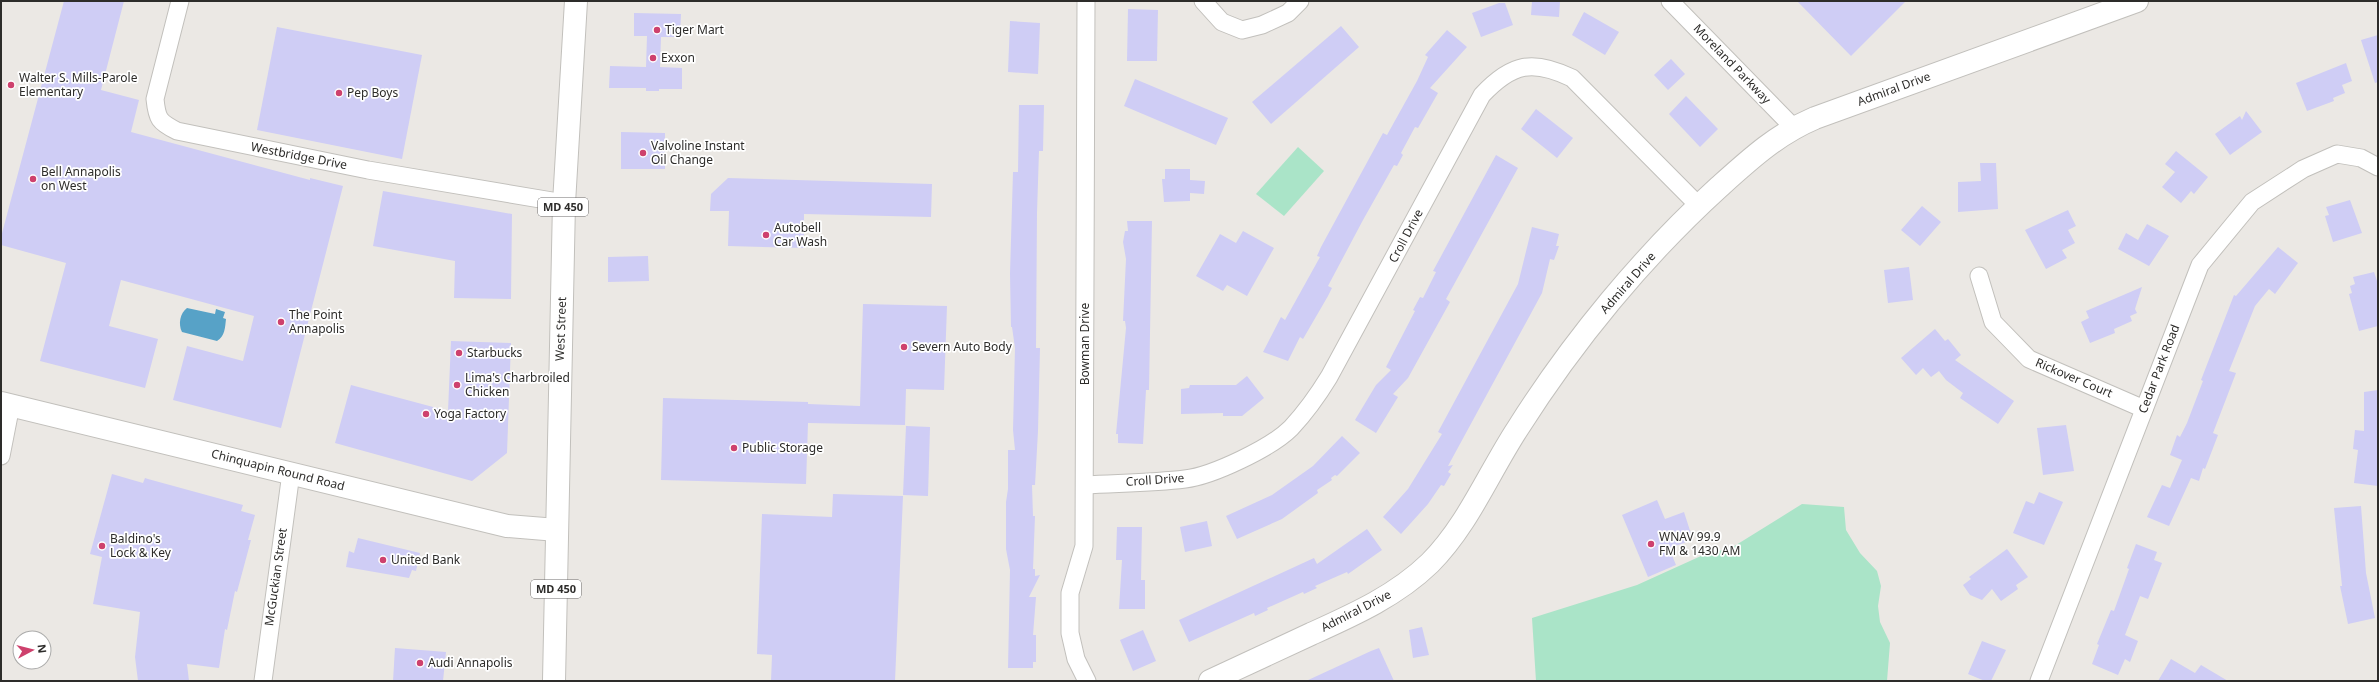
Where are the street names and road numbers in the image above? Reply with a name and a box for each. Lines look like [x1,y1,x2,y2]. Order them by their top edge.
street label: Moreland Parkway [1690,20,1776,108]
street label: Admiral Drive [1855,67,1933,110]
street label: Westbridge Drive [250,138,349,173]
road number: MD 450 [538,198,588,216]
street label: Croll Drive [1384,206,1427,266]
street label: Admiral Drive [1596,248,1659,317]
street label: West Street [551,296,570,361]
street label: Bowman Drive [1076,303,1093,385]
street label: Cedar Park Road [2134,322,2183,416]
street label: Rickover Court [2033,354,2116,402]
street label: Chinquapin Round Road [210,445,347,494]
street label: Croll Drive [1125,469,1185,490]
street label: McGuckian Street [260,526,291,627]
road number: MD 450 [531,580,581,598]
street label: Admiral Drive [1318,585,1394,636]

